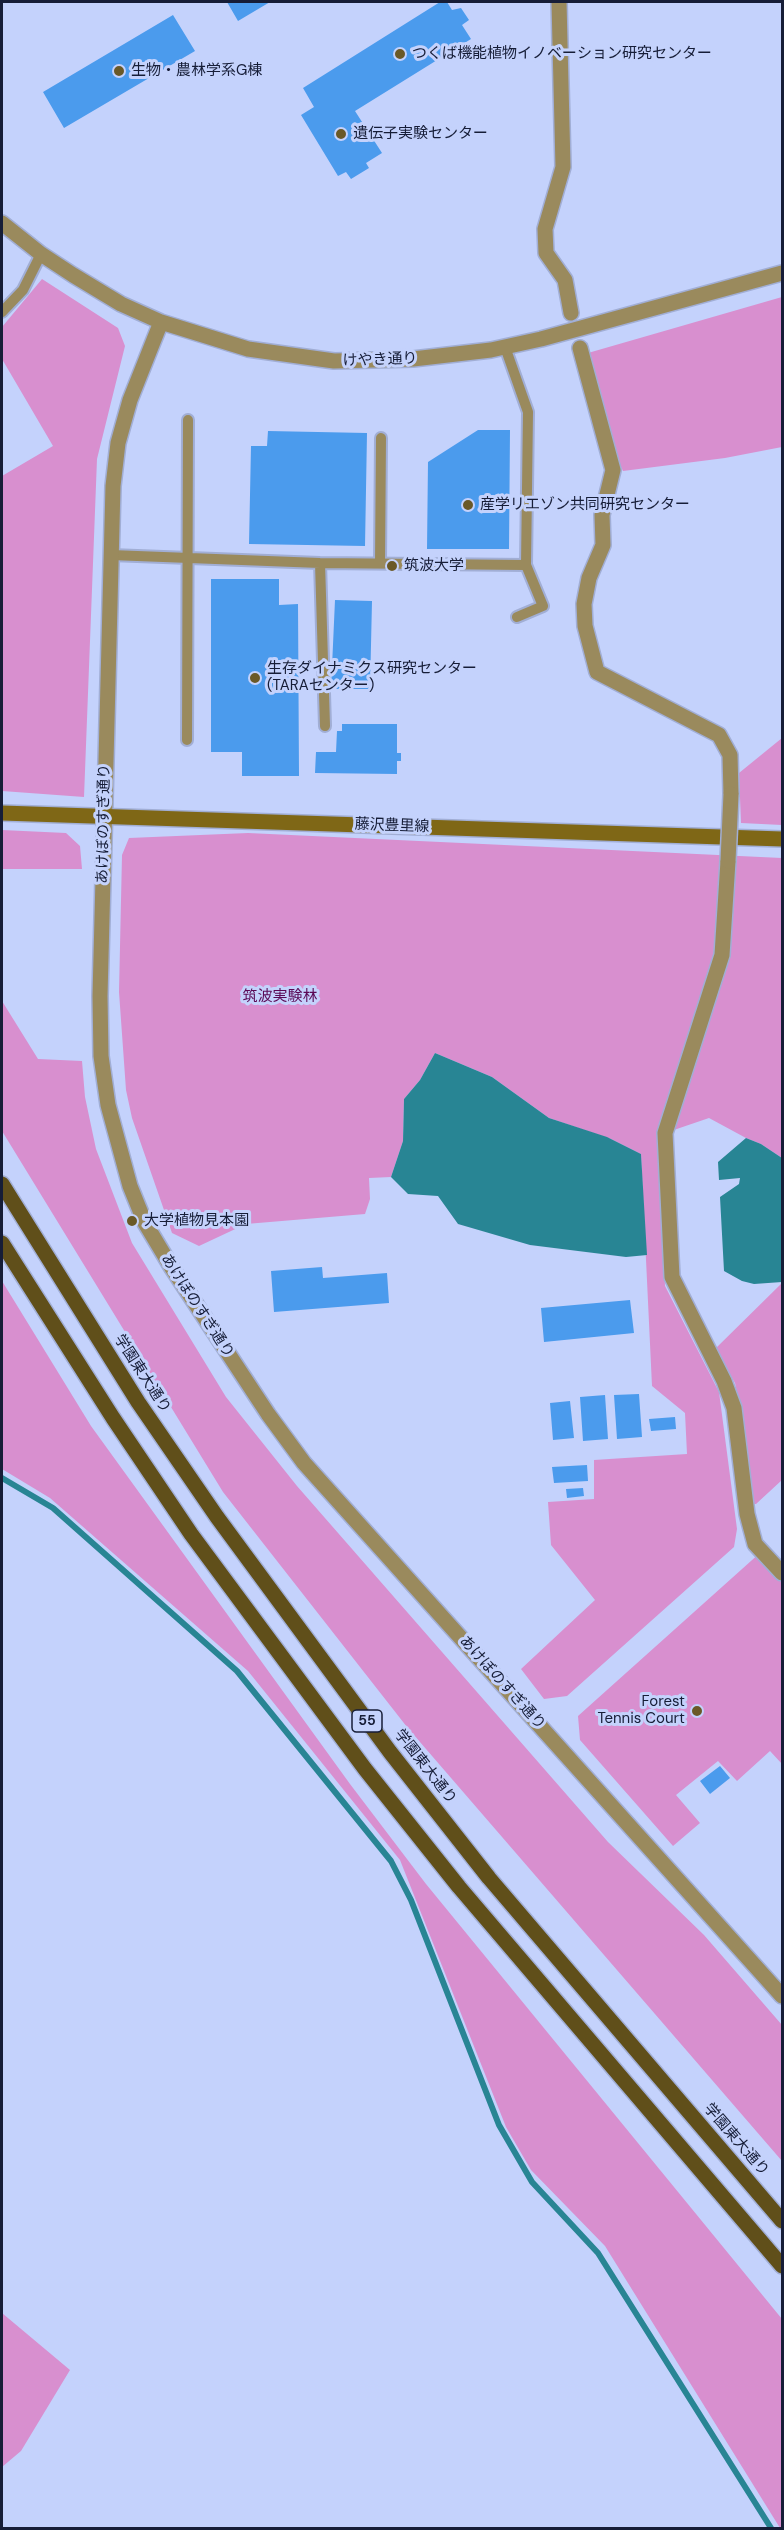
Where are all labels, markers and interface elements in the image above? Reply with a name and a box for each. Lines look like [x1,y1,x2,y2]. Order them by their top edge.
place label: つくば機能植物イノベーション研究センター [412,45,712,63]
marker: つくば機能植物イノベーション研究センター [393,47,407,61]
place label: 生物・農林学系G棟 [131,62,262,80]
marker: 生物・農林学系G棟 [112,64,126,78]
place label: 遺伝子実験センター [353,125,488,143]
marker: 遺伝子実験センター [334,127,348,141]
street label: けやき通り [342,350,418,370]
place label: 産学リエゾン共同研究センター [480,496,690,514]
marker: 産学リエゾン共同研究センター [461,498,475,512]
place label: 筑波大学 [404,557,464,575]
marker: 筑波大学 [385,559,399,573]
place label: 生存ダイナミクス研究センター (TARAセンター) [267,660,477,695]
marker: 生存ダイナミクス研究センター (TARAセンター) [248,671,262,685]
street label: あけぼのすぎ通り [94,764,114,884]
street label: 藤沢豊里線 [354,816,430,836]
park label: 筑波実験林 [243,988,317,1006]
place label: 大学植物見本園 [144,1212,249,1230]
marker: 大学植物見本園 [125,1214,139,1228]
street label: あけぼのすぎ通り [157,1251,237,1361]
street label: 学園東大通り [110,1331,174,1417]
street label: あけぼのすぎ通り [455,1632,549,1734]
place label: Forest Tennis Court [597,1693,685,1728]
marker: Forest Tennis Court [690,1704,704,1718]
road number: 55 [352,1710,382,1732]
street label: 学園東大通り [390,1726,460,1808]
street label: 学園東大通り [700,2100,772,2180]

